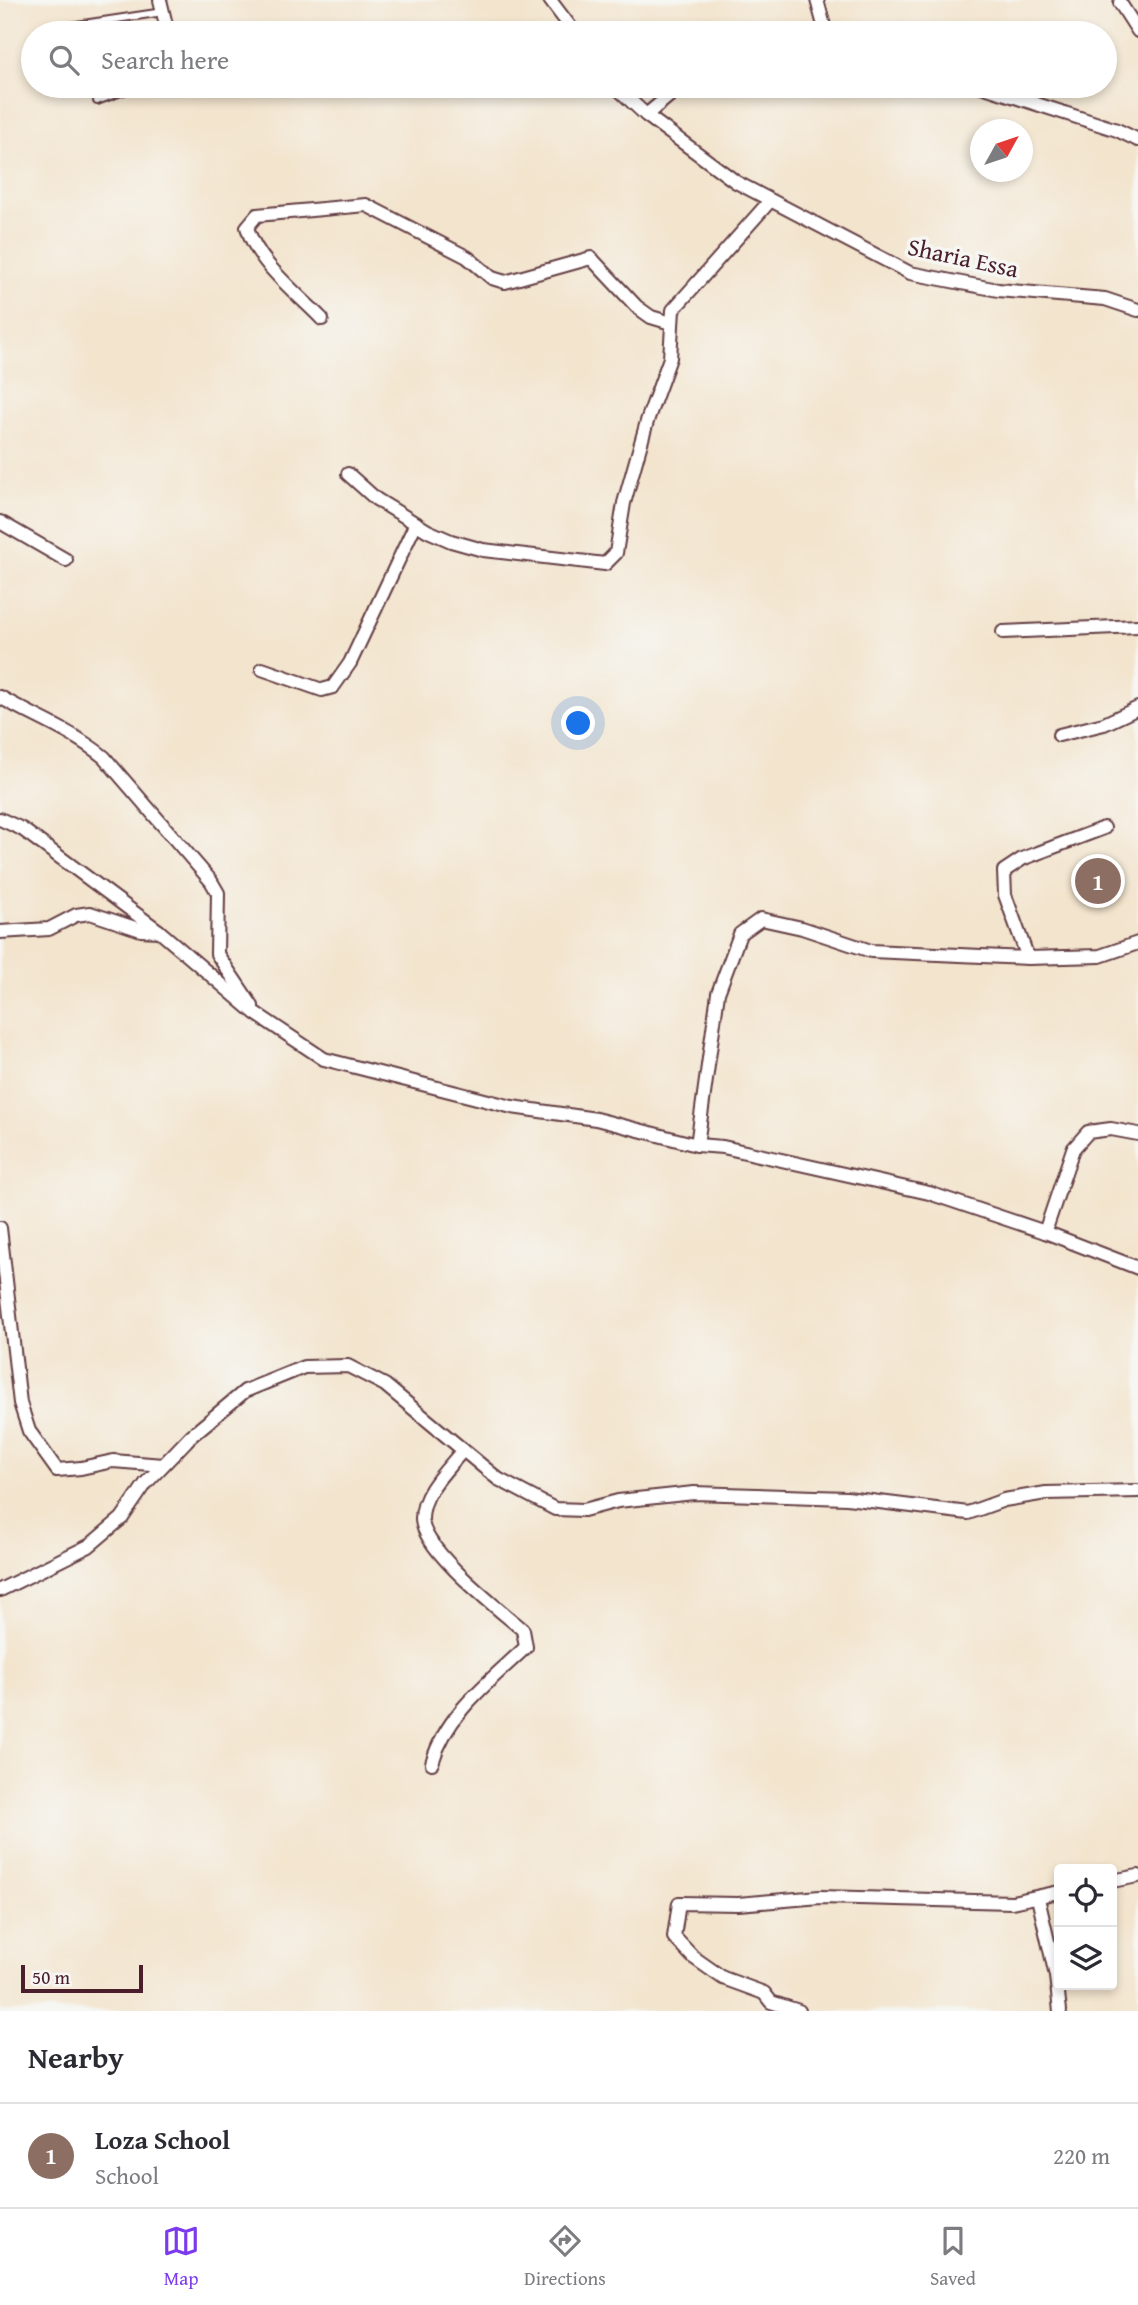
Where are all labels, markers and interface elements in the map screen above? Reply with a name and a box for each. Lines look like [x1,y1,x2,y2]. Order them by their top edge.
search box [21,21,1117,98]
text: Search here [101,40,229,79]
icon: search [45,41,83,79]
north arrow [970,119,1033,182]
street label: Sharia Essa [905,229,1022,286]
your location [561,706,595,740]
pin: 1 [1075,855,1121,907]
map controls [1054,1864,1117,1990]
button: locate [1054,1864,1117,1927]
button: layers [1054,1927,1117,1990]
scale bar [21,1962,144,1994]
text: 50 m [32,1963,70,1991]
text: Nearby [28,2035,124,2079]
text: Loza School [95,2120,230,2159]
text: 1 [45,2139,57,2172]
text: 220 m [1053,2139,1110,2172]
text: School [95,2159,159,2192]
tab: Map [162,2222,200,2292]
tab: Directions [524,2222,606,2292]
tab: Saved [930,2222,976,2292]

